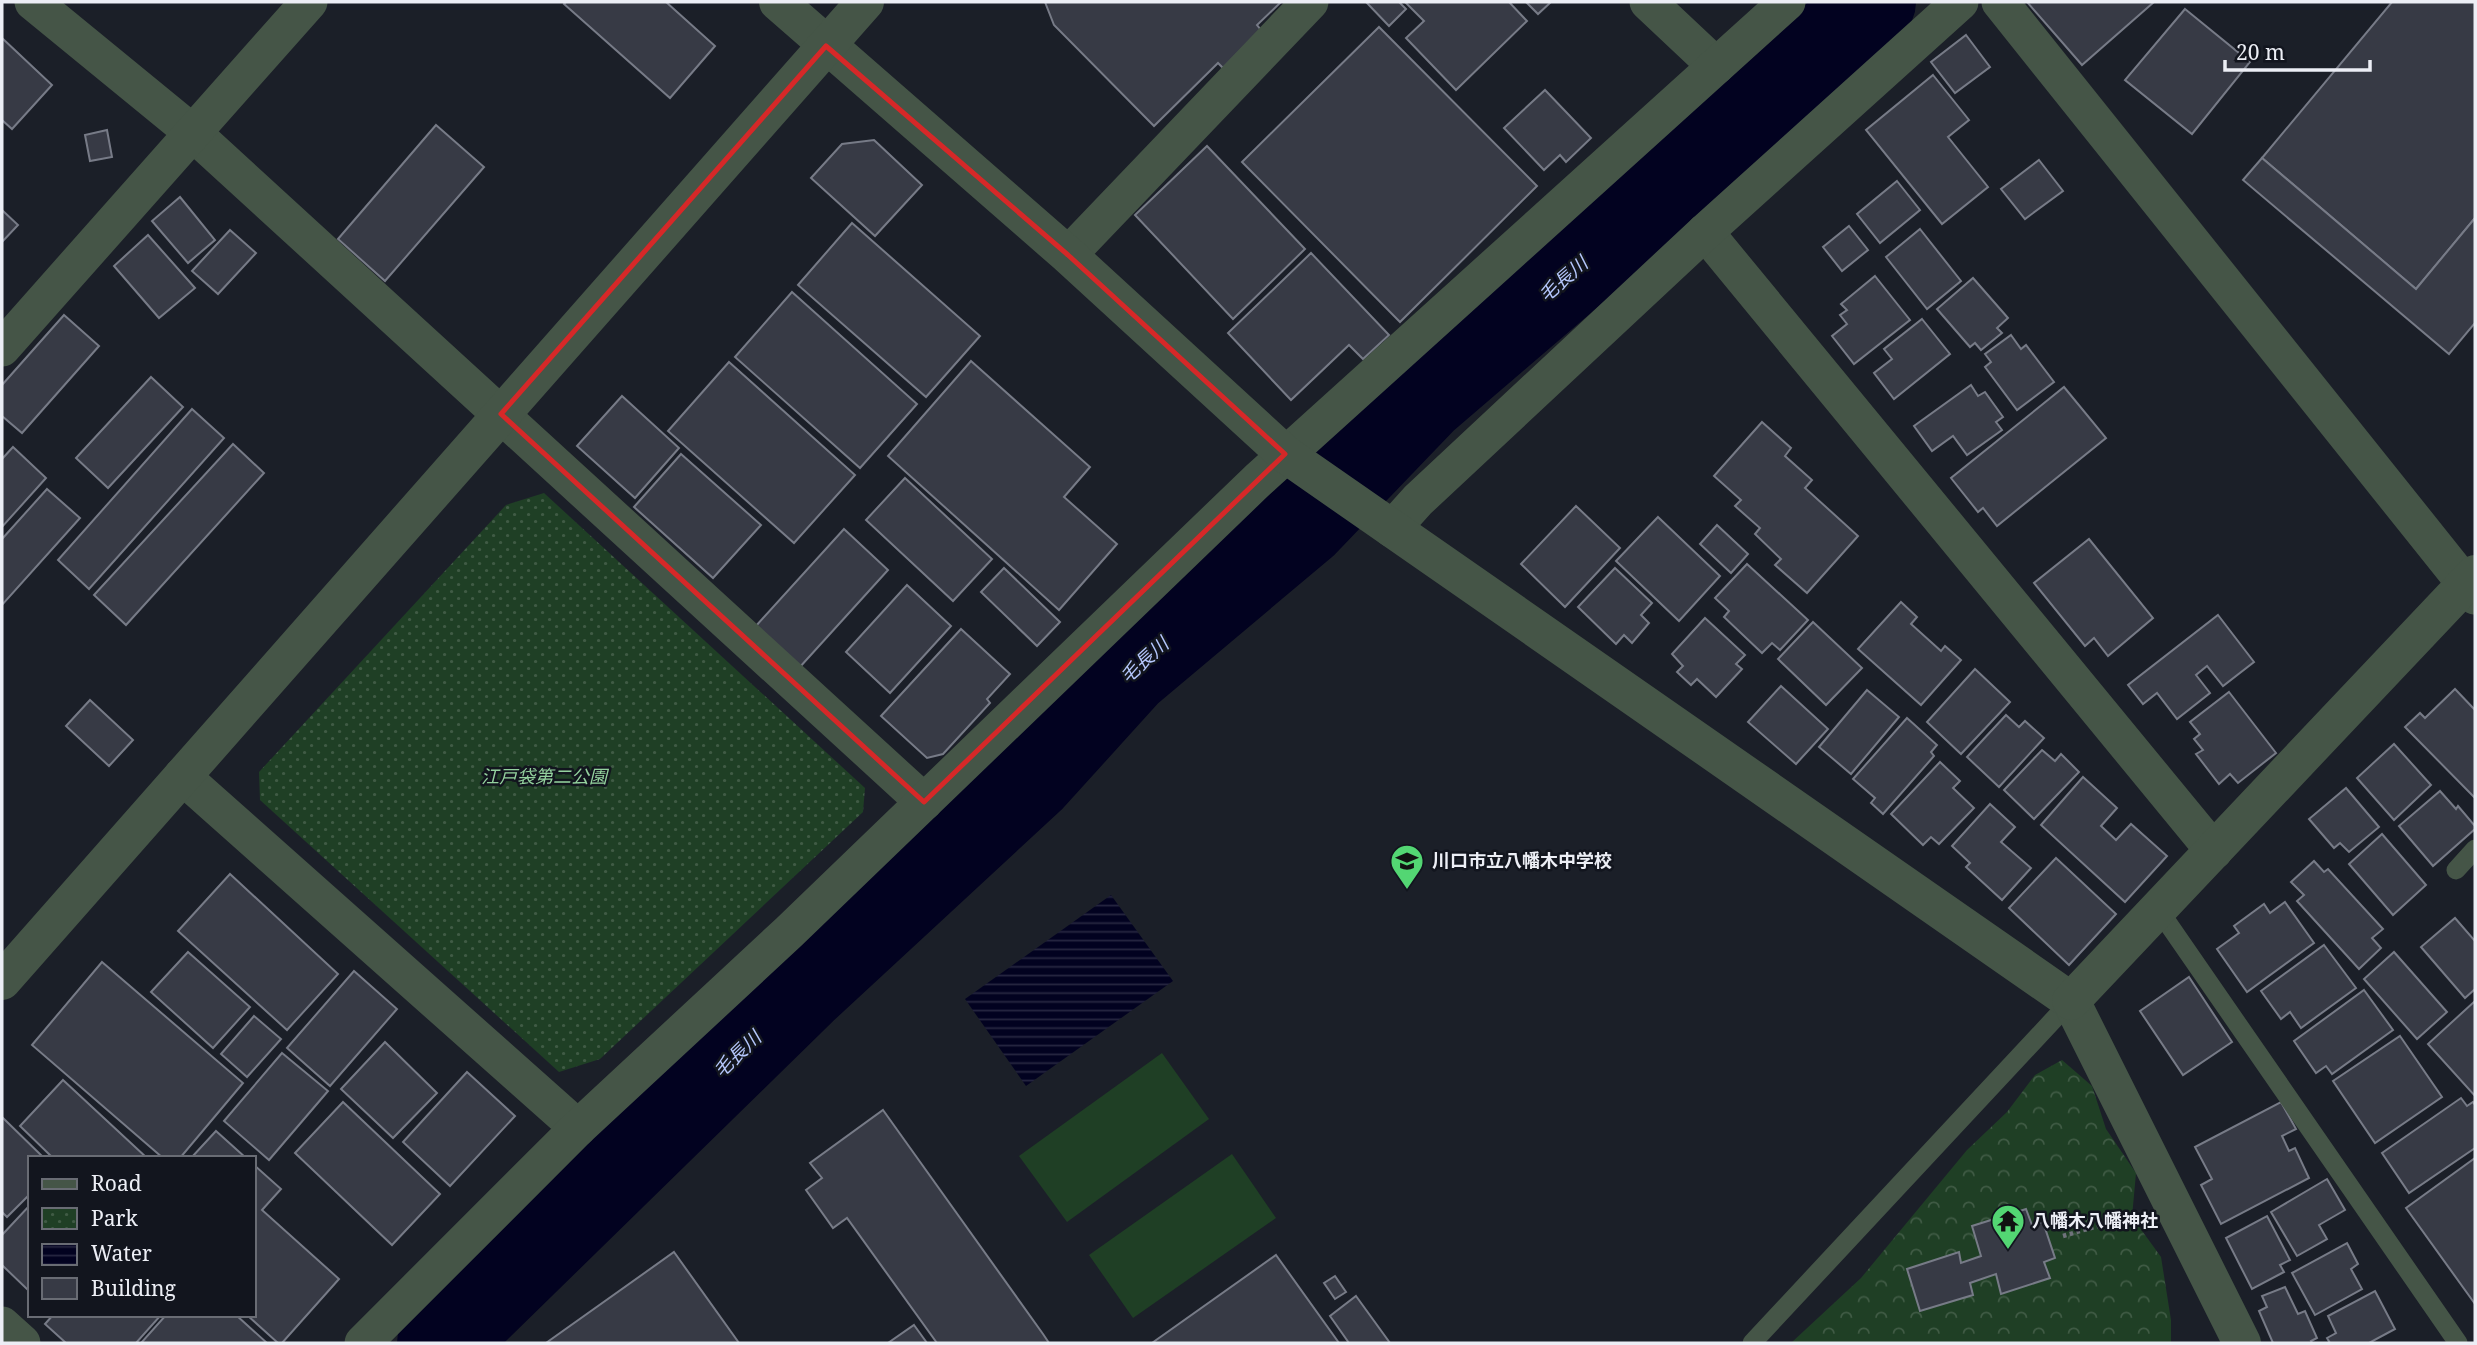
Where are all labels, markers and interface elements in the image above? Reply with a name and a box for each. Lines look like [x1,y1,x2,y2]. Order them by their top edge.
scale bar [2225,28,2370,72]
text: 20 m [2236,38,2285,66]
water label: 毛長川 [1533,249,1595,308]
water label: 毛長川 [1114,630,1175,689]
park label: 江戸袋第二公園 [481,764,610,788]
school or university icon: 川口市立八幡木中学校 [1388,842,1426,891]
place label: 川口市立八幡木中学校 [1432,848,1612,872]
water label: 毛長川 [707,1023,768,1083]
legend [28,1156,256,1317]
text: Road [91,1169,142,1197]
temple icon: 八幡木八幡神社 [1989,1202,2027,1251]
text: Park [91,1204,138,1232]
place label: 八幡木八幡神社 [2032,1208,2158,1232]
text: Water [91,1239,152,1267]
text: Building [91,1274,176,1302]

